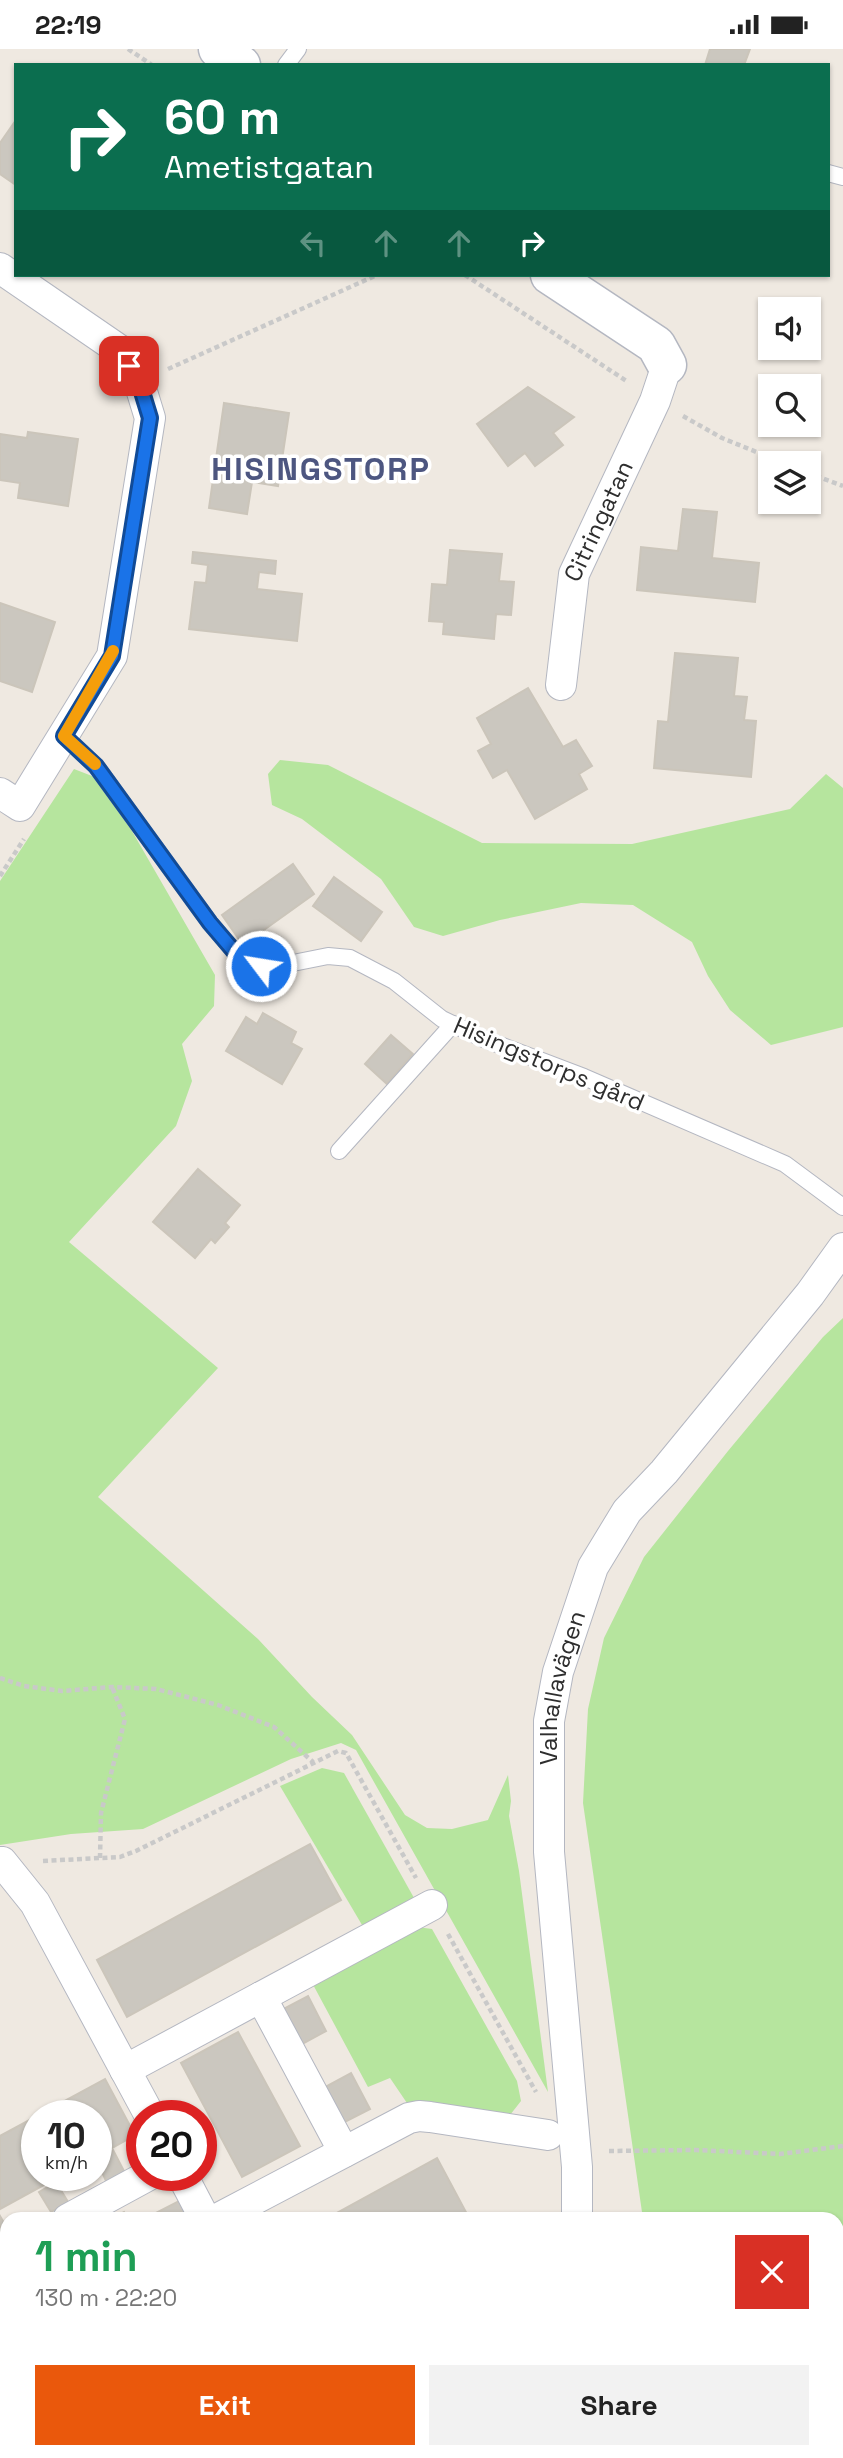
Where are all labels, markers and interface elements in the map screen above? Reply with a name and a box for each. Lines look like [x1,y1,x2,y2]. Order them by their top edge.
text: 22:19 [35,8,101,42]
text: 60 m [164,86,280,148]
icon: right [49,91,140,182]
text: Ametistgatan [164,147,374,187]
icon: left [294,224,332,262]
icon: ahead [367,224,405,262]
icon: ahead [440,224,478,262]
icon: right [513,224,551,262]
map controls [758,297,821,514]
button: sound [758,297,821,360]
pin [99,336,159,396]
icon: arrive [110,347,148,385]
button: search [758,374,821,437]
district label: HISINGSTORP [211,449,431,489]
button: layers [758,451,821,514]
street label: Citringatan [557,456,640,586]
position arrow [224,929,298,1003]
street label: Hisingstorps gård [449,1009,649,1118]
street label: Valhallavägen [533,1606,592,1765]
speed limit sign: 20 [126,2100,217,2191]
text: 10 [47,2114,86,2158]
text: km/h [45,2151,88,2174]
text: 1 min [35,2230,138,2283]
button: close [735,2235,809,2309]
text: 130 m · 22:20 [35,2283,177,2313]
button: Exit [35,2365,415,2445]
button: Share [429,2365,809,2445]

